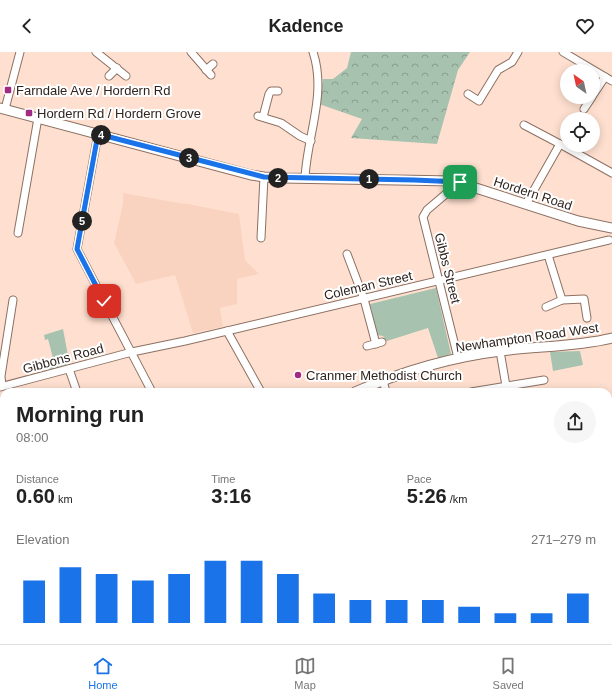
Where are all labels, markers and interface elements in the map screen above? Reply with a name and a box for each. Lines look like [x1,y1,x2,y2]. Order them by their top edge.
icon: back [16,15,38,37]
icon: heart [574,15,596,37]
text: Kadence [268,16,344,36]
north arrow [560,64,600,104]
map controls [560,64,600,152]
place label: Farndale Ave / Hordern Rd [16,83,170,98]
marker: Farndale Ave / Hordern Rd [3,85,13,95]
place label: Hordern Rd / Hordern Grove [37,106,201,121]
marker: Hordern Rd / Hordern Grove [24,108,34,118]
button: locate [560,112,600,152]
pin: 4 [91,125,111,145]
text: 4 [98,129,104,141]
pin: 3 [179,148,199,168]
text: 3 [186,152,192,164]
pin [443,165,477,199]
pin: 2 [268,168,288,188]
pin: 1 [359,169,379,189]
icon: arrive [449,171,471,193]
text: 2 [275,172,281,184]
text: 1 [366,173,372,185]
street label: Hordern Road [492,174,574,213]
pin: 5 [72,211,92,231]
text: 5 [79,215,85,227]
street label: Gibbs Street [431,231,464,305]
street label: Coleman Street [322,268,414,303]
pin [87,284,121,318]
icon: check [93,290,115,312]
street label: Newhampton Road West [455,320,600,355]
street label: Gibbons Road [21,340,105,376]
place label: Cranmer Methodist Church [306,368,462,383]
marker: Cranmer Methodist Church [293,370,303,380]
button: share [554,401,596,443]
text: Morning run [16,402,144,427]
text: 08:00 [16,430,49,445]
text: Distance [16,473,59,485]
text: Time [211,473,235,485]
text: Pace [407,473,432,485]
text: 0.60 [16,485,55,507]
text: 3:16 [211,485,251,507]
text: 5:26 [407,485,447,507]
text: km [55,493,73,505]
text: /km [447,493,467,505]
text: Elevation [16,532,69,547]
text: 271–279 m [531,532,596,547]
tab: Home [88,655,118,691]
tab: Map [294,655,316,691]
tab: Saved [493,655,524,691]

